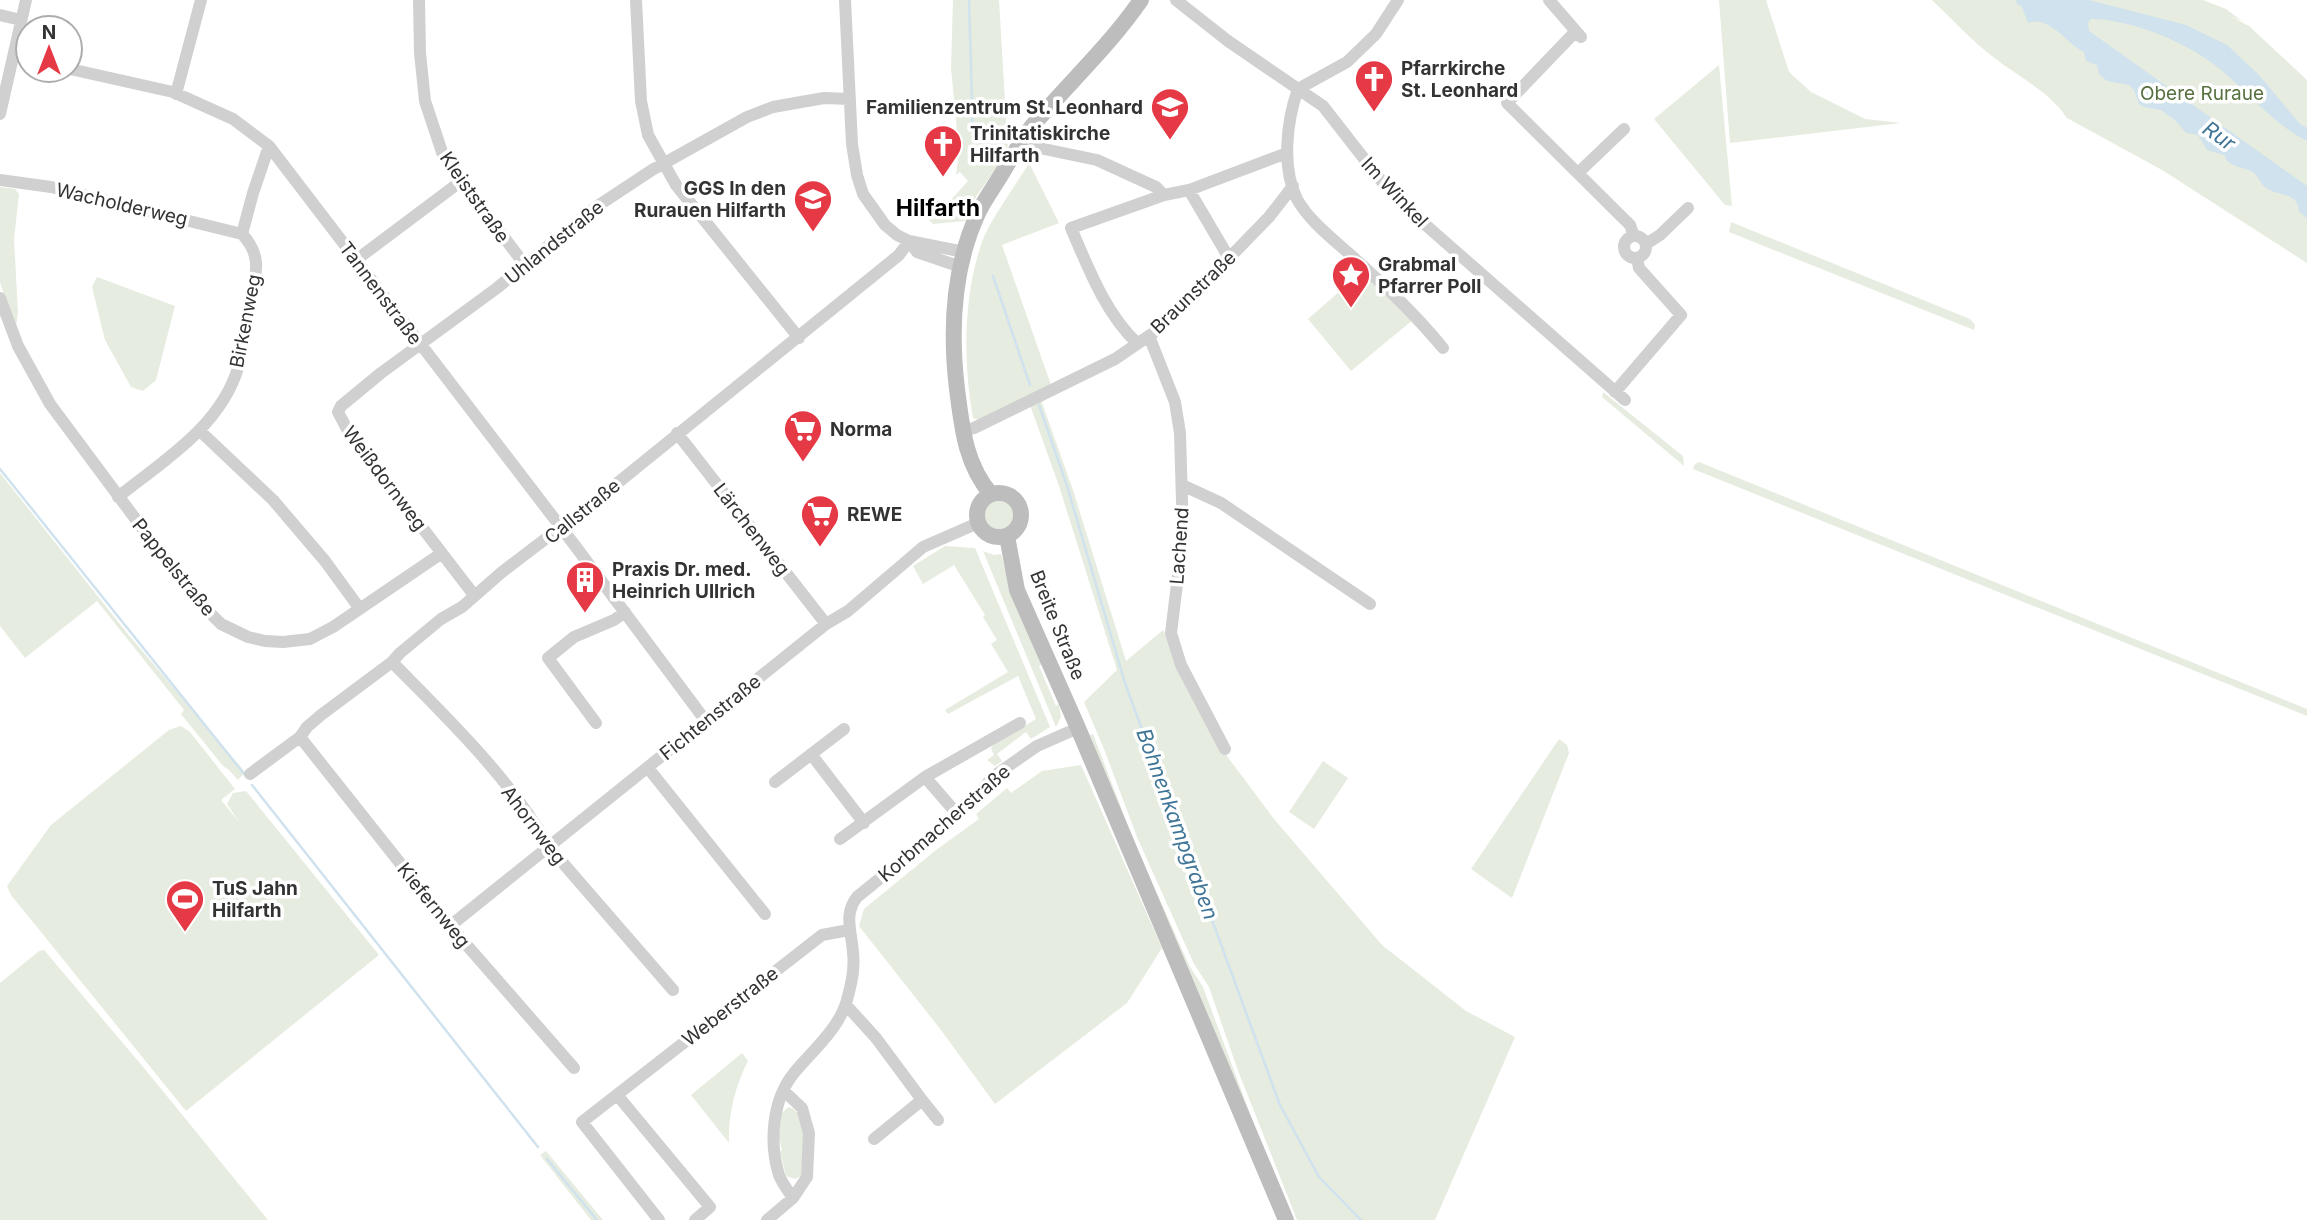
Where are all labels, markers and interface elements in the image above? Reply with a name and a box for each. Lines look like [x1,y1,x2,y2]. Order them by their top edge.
north arrow [14,14,84,84]
text: N [42,21,56,44]
place label: Pfarrkirche St. Leonhard [1401,57,1518,102]
church icon: Pfarrkirche St. Leonhard [1353,58,1395,113]
park label: Obere Ruraue [2140,82,2264,105]
school or university icon: Familienzentrum St. Leonhard [1149,86,1191,141]
place label: Familienzentrum St. Leonhard [866,96,1143,119]
water label: Rur [2198,116,2241,156]
place label: Trinitatiskirche Hilfarth [970,122,1110,167]
church icon: Trinitatiskirche Hilfarth [922,123,964,178]
street label: Kleiststraße [435,147,514,247]
street label: Im Winkel [1356,153,1433,232]
place label: GGS In den Rurauen Hilfarth [634,177,786,222]
street label: Wacholderweg [54,178,190,231]
school or university icon: GGS In den Rurauen Hilfarth [792,178,834,233]
district label: Hilfarth [896,194,980,222]
street label: Uhlandstraße [500,196,608,289]
street label: Tannenstraße [334,237,427,349]
street label: Braunstraße [1146,246,1241,339]
place label: Grabmal Pfarrer Poll [1378,253,1481,298]
place icon: Grabmal Pfarrer Poll [1330,254,1372,309]
street label: Birkenweg [225,272,266,370]
supermarket icon: Norma [782,408,824,463]
place label: Norma [830,418,892,441]
street label: Weißdornweg [338,422,431,535]
street label: Callstraße [540,474,625,549]
street label: Lärchenweg [709,479,795,580]
supermarket icon: REWE [799,493,841,548]
place label: REWE [847,503,902,526]
street label: Lachend [1165,507,1194,585]
street label: Pappelstraße [127,514,220,621]
place label: Praxis Dr. med. Heinrich Ullrich [612,558,755,603]
building icon: Praxis Dr. med. Heinrich Ullrich [564,559,606,614]
street label: Breite Straße [1025,567,1090,683]
street label: Fichtenstraße [655,670,765,765]
water label: Bohnenkampgraben [1131,725,1224,923]
street label: Korbmacherstraße [874,760,1015,887]
street label: Ahornweg [497,781,571,869]
street label: Kiefernweg [392,858,475,953]
place label: TuS Jahn Hilfarth [212,877,298,922]
sports icon: TuS Jahn Hilfarth [164,878,206,933]
street label: Weberstraße [678,962,783,1051]

